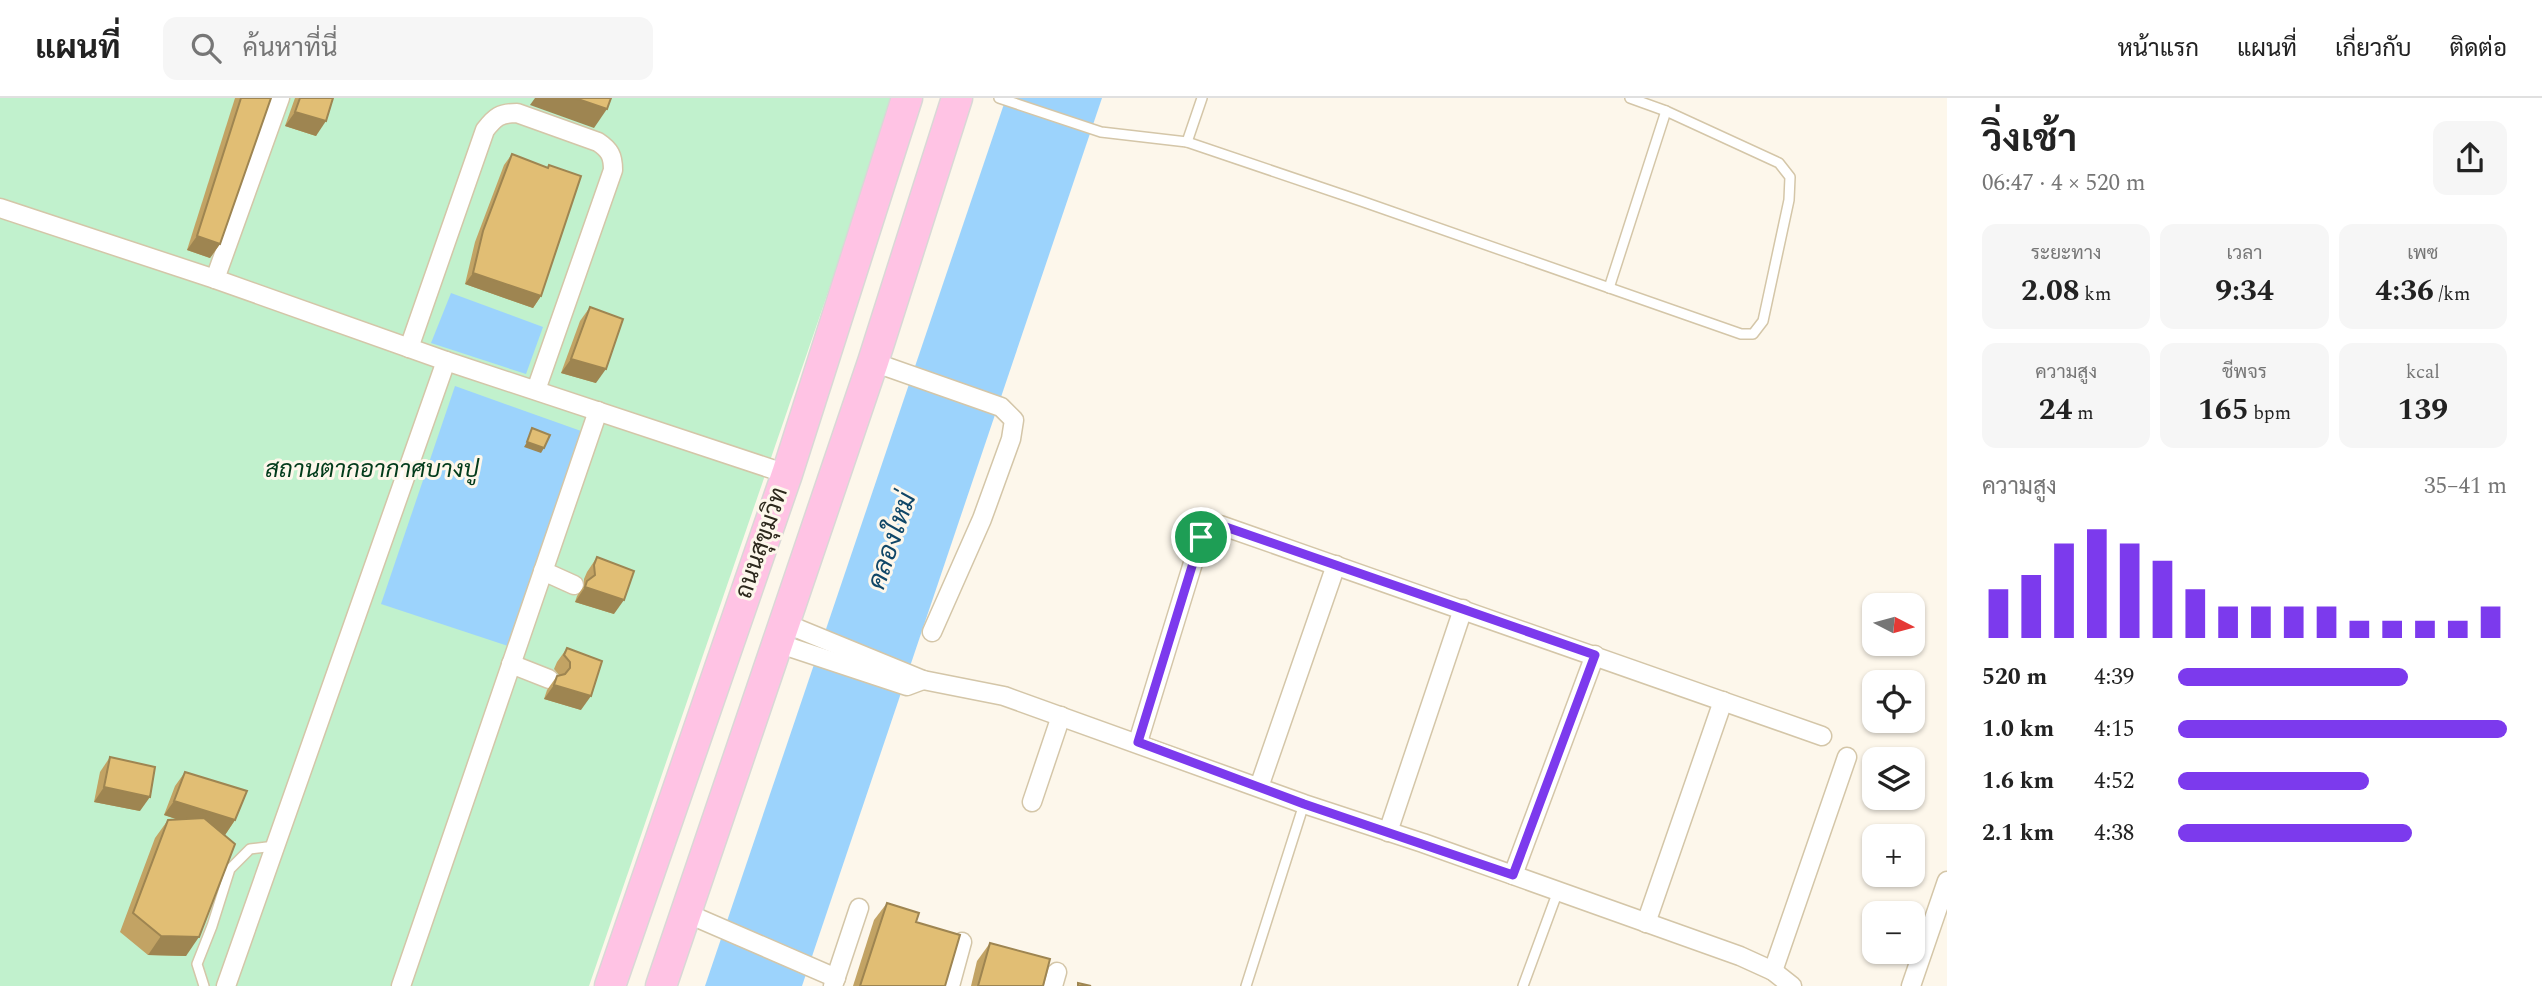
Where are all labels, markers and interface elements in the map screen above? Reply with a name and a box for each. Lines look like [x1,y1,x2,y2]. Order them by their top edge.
search box [163,17,653,80]
text: แผนที่ [35,23,121,73]
text: ค้นหาที่นี่ [243,28,338,68]
icon: search [187,29,225,67]
text: หน้าแรก [2118,31,2199,67]
text: แผนที่ [2237,31,2297,67]
text: เกี่ยวกับ [2335,31,2412,67]
text: ติดต่อ [2450,31,2507,67]
text: วิ่งเช้า [1982,111,2077,169]
button: share [2433,121,2507,195]
text: 06:47 · 4 × 520 m [1982,166,2146,201]
text: ระยะทาง [2031,239,2102,268]
text: เวลา [2227,239,2262,268]
text: เพซ [2407,239,2438,268]
text: 2.08 [2021,268,2080,314]
text: 9:34 [2215,268,2274,314]
text: 4:36 [2375,268,2434,314]
text: km [2080,280,2111,309]
text: /km [2434,280,2470,309]
text: ความสูง [2035,358,2097,387]
text: ชีพจร [2222,358,2267,387]
text: kcal [2406,358,2440,387]
text: 24 [2039,387,2072,433]
text: 165 [2198,387,2248,433]
text: 139 [2398,387,2448,433]
text: m [2072,399,2094,428]
text: bpm [2248,399,2291,428]
park label: สถานตากอากาศบางปู [265,452,480,488]
text: 35–41 m [2424,469,2507,504]
text: ความสูง [1982,470,2057,505]
street label: ถนนสุขุมวิท [726,483,798,603]
water label: คลองใหม่ [857,485,928,595]
pin [1171,507,1231,567]
icon: arrive [1182,518,1220,556]
north arrow [1862,593,1925,656]
map controls [1862,593,1925,964]
text: 520 m [1982,660,2047,695]
text: 4:39 [2094,660,2134,695]
button: locate [1862,670,1925,733]
text: 1.0 km [1982,712,2054,747]
text: 4:15 [2094,712,2134,747]
button: layers [1862,747,1925,810]
text: 1.6 km [1982,764,2054,799]
text: 4:52 [2094,764,2134,799]
text: 2.1 km [1982,816,2054,851]
text: 4:38 [2094,816,2134,851]
button: + [1862,824,1925,887]
button: − [1862,901,1925,964]

